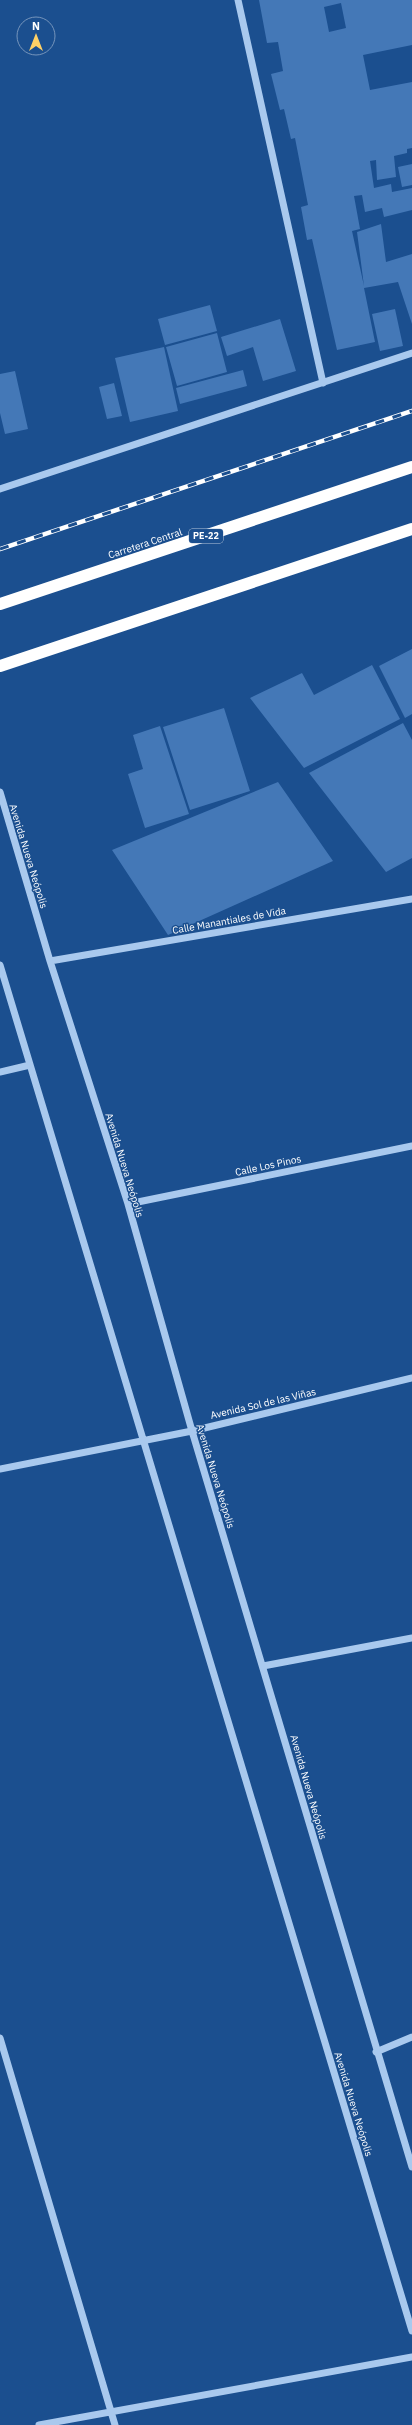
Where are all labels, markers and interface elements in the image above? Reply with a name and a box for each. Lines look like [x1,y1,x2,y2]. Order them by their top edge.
north arrow [16,16,56,56]
text: N [32,19,40,33]
street label: Carretera Central [106,525,184,562]
road number: PE-22 [189,529,223,543]
street label: Avenida Nueva Neópolis [6,802,51,910]
street label: Calle Manantiales de Vida [171,904,288,937]
street label: Avenida Nueva Neópolis [102,1111,147,1219]
street label: Calle Los Pinos [234,1152,302,1179]
street label: Avenida Sol de las Viñas [209,1385,317,1422]
street label: Avenida Nueva Neópolis [193,1422,238,1530]
street label: Avenida Nueva Neópolis [287,1733,330,1841]
street label: Avenida Nueva Neópolis [331,2050,376,2158]

